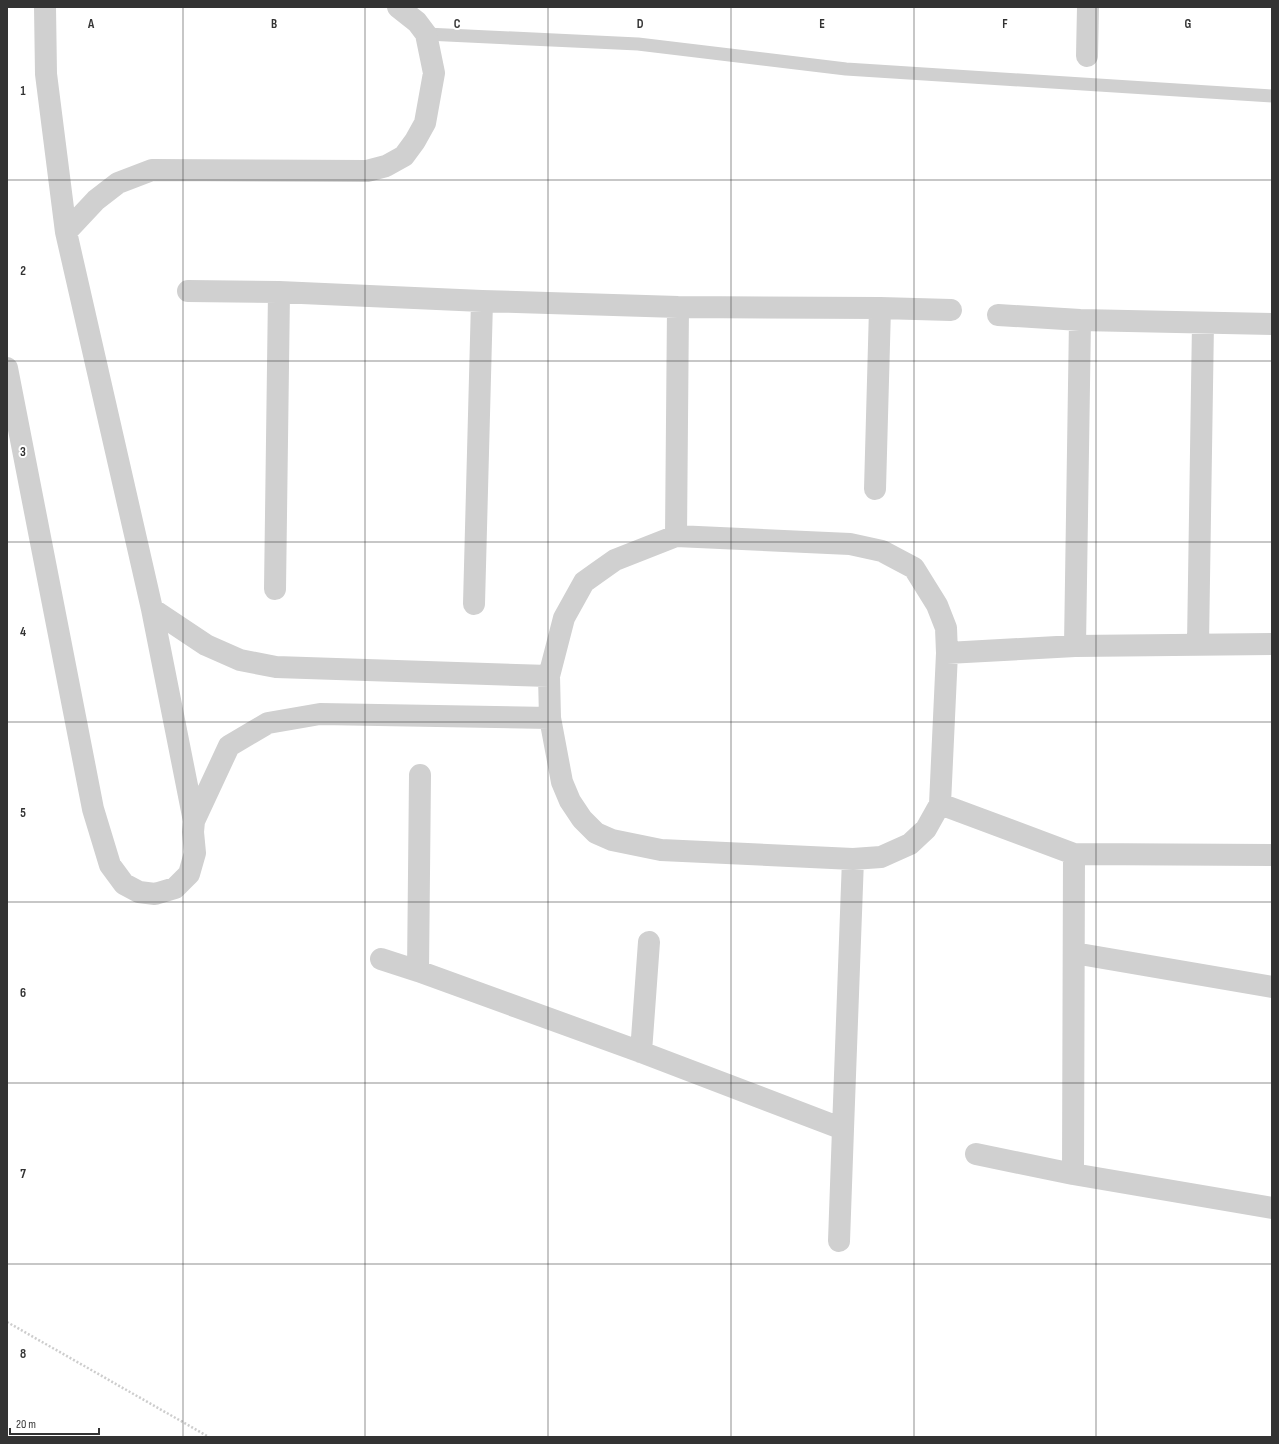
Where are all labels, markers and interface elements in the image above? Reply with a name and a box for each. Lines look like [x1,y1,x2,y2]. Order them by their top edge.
text: A [87,16,95,32]
text: B [271,16,277,32]
text: C [454,16,461,32]
text: D [637,16,644,32]
text: E [819,16,825,32]
text: F [1002,16,1008,32]
text: G [1185,16,1192,32]
text: 1 [20,83,26,99]
text: 2 [20,263,26,279]
text: 3 [20,444,26,460]
text: 4 [20,624,26,640]
text: 5 [20,805,26,821]
text: 6 [20,985,26,1001]
text: 7 [20,1166,26,1182]
text: 8 [20,1346,26,1362]
scale bar [10,1410,99,1436]
text: 20 m [16,1417,36,1432]

